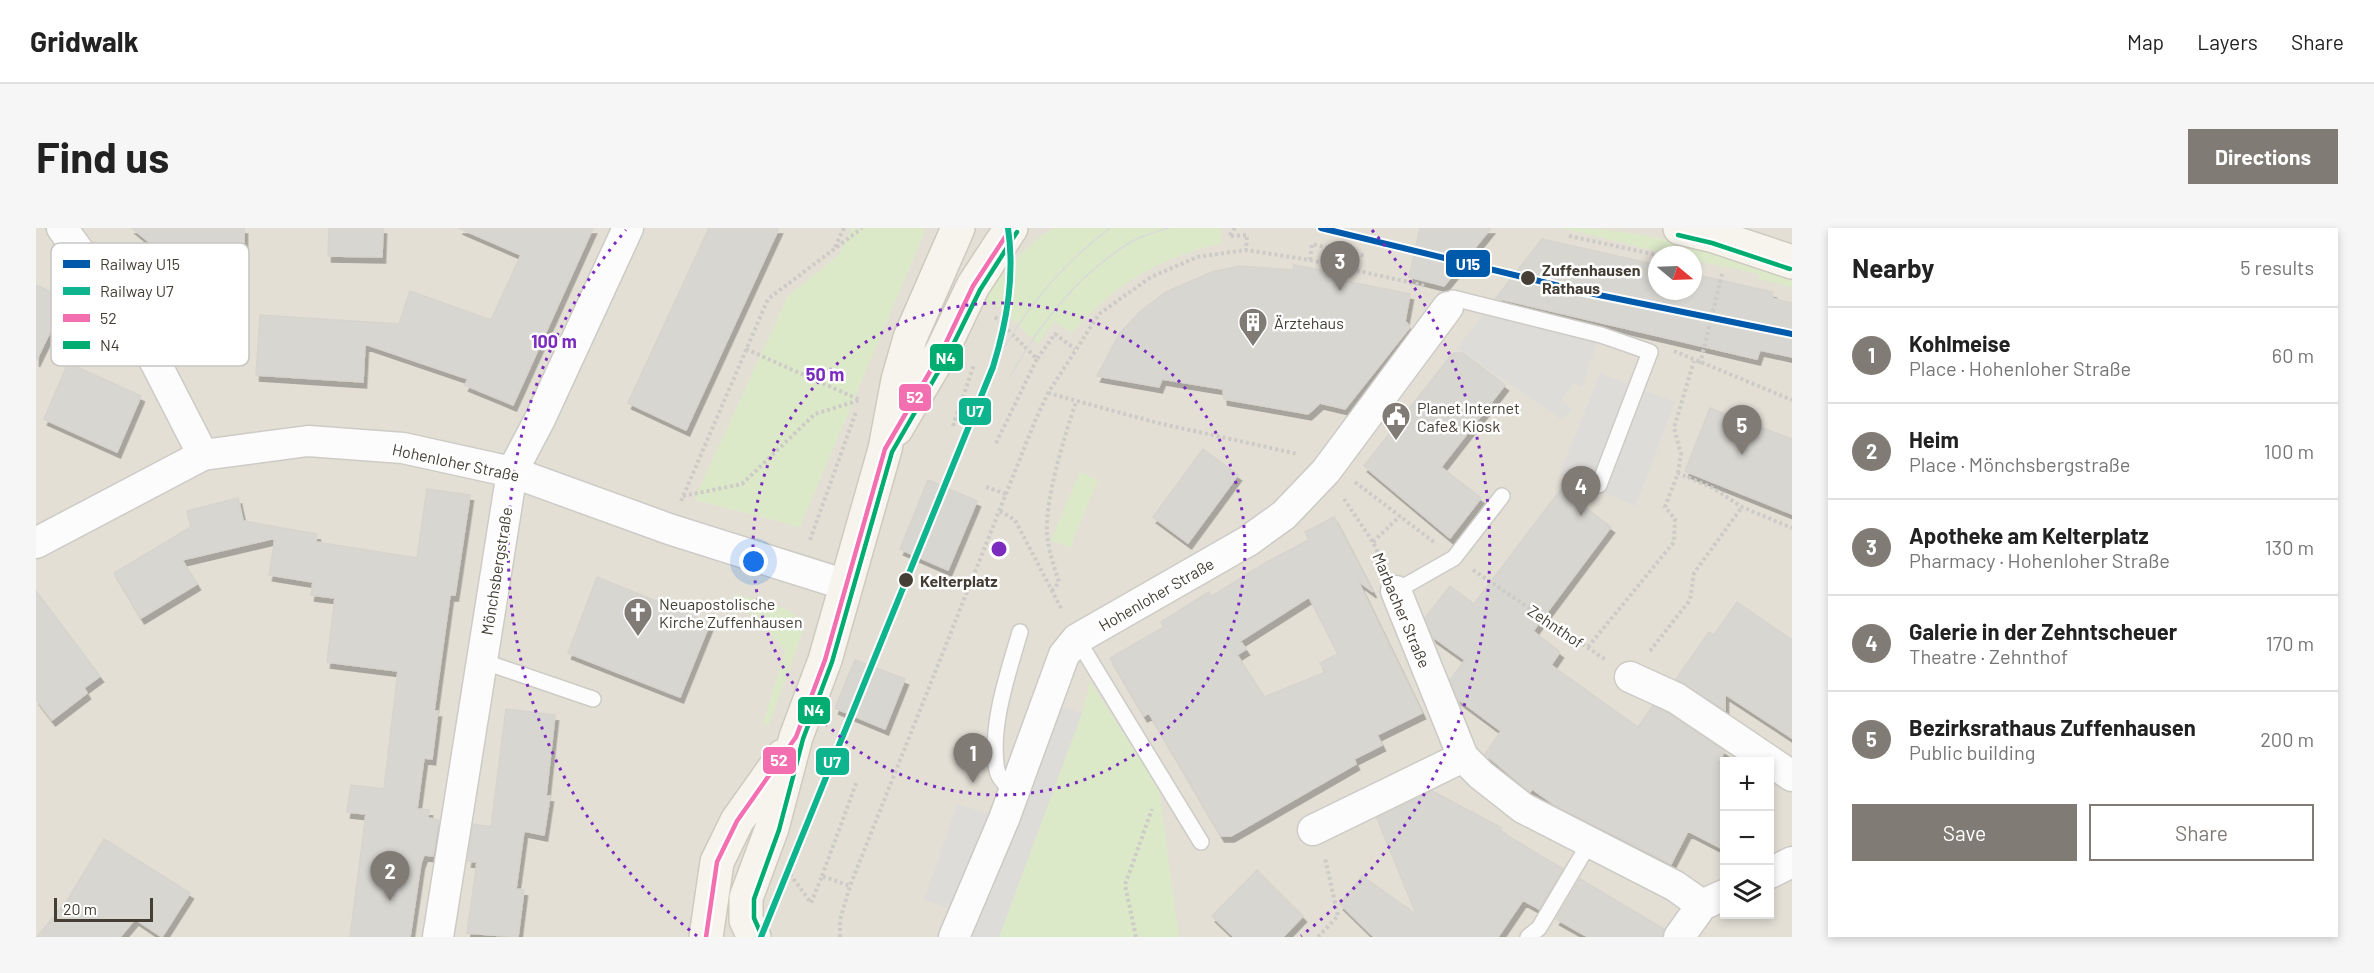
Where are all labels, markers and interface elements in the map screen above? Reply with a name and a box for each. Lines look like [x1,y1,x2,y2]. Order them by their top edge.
text: Gridwalk [30,24,139,58]
text: Map [2127,29,2164,54]
text: Layers [2197,29,2258,54]
text: Share [2291,29,2344,54]
button: Directions [2188,129,2338,184]
text: Find us [36,131,169,181]
pin: 3 [1320,242,1360,291]
legend [51,243,249,366]
north arrow [1648,246,1702,300]
line badge: U15 [1445,249,1491,278]
text: Nearby [1852,252,1934,283]
text: Railway U15 [100,254,180,273]
text: U15 [1456,254,1481,273]
text: 5 results [2240,255,2314,279]
place label: Zuffenhausen Rathaus [1542,260,1640,297]
marker: Zuffenhausen Rathaus [1519,269,1537,287]
text: Railway U7 [100,281,174,300]
building icon: Ärztehaus [1237,306,1269,348]
text: 52 [100,308,117,327]
place label: Ärztehaus [1274,313,1344,332]
text: 100 m [531,330,577,352]
text: Kohlmeise [1909,330,2011,356]
text: N4 [100,335,120,354]
line badge: N4 [929,343,964,372]
text: 1 [1868,343,1875,367]
text: 60 m [2272,343,2314,367]
text: N4 [936,348,956,367]
text: Place · Hohenloher Straße [1909,356,2131,380]
text: 50 m [806,363,844,385]
line badge: 52 [898,383,932,412]
text: 52 [906,387,924,406]
line badge: U7 [958,397,992,426]
place label: Planet Internet Cafe& Kiosk [1417,398,1520,435]
public building icon: Planet Internet Cafe& Kiosk [1380,400,1412,442]
text: U7 [966,401,984,420]
pin: 5 [1722,406,1762,455]
text: Heim [1909,426,1959,452]
street label: Hohenloher Straße [390,439,522,485]
text: 2 [1866,439,1877,463]
text: 100 m [2264,439,2314,463]
text: Place · Mönchsbergstraße [1909,452,2131,476]
pin: 4 [1562,466,1600,516]
street label: Mönchsbergstraße [477,506,515,636]
text: Apotheke am Kelterplatz [1909,522,2149,548]
text: 3 [1866,535,1877,559]
text: 130 m [2265,535,2314,559]
centre of rings [989,539,1009,559]
your location [739,547,768,576]
text: Pharmacy · Hohenloher Straße [1909,548,2170,572]
street label: Marbacher Straße [1369,550,1435,670]
street label: Hohenloher Straße [1095,553,1217,635]
marker: Kelterplatz [897,571,915,589]
place label: Kelterplatz [920,571,998,590]
place label: Neuapostolische Kirche Zuffenhausen [659,594,803,631]
church icon: Neuapostolische Kirche Zuffenhausen [622,596,654,638]
street label: Zehnthof [1524,600,1588,652]
text: Galerie in der Zehntscheuer [1909,618,2177,644]
text: 4 [1865,631,1878,655]
text: 170 m [2266,631,2314,655]
text: Theatre · Zehnthof [1909,644,2068,668]
line badge: N4 [797,696,831,725]
text: N4 [804,700,824,719]
text: Bezirksrathaus Zuffenhausen [1909,714,2196,740]
text: 5 [1866,727,1877,751]
text: 200 m [2260,727,2314,751]
pin: 1 [954,734,992,783]
text: Public building [1909,740,2035,764]
line badge: 52 [762,746,797,775]
line badge: U7 [815,747,850,776]
text: 52 [770,750,788,769]
text: U7 [823,752,841,771]
map controls [1720,757,1774,919]
button: + [1720,757,1774,811]
button: Save [1852,804,2077,861]
button: Share [2089,804,2314,861]
button: − [1720,811,1774,865]
pin: 2 [370,852,410,901]
button: layers [1720,865,1774,919]
scale bar [54,895,153,922]
text: 20 m [63,899,97,918]

